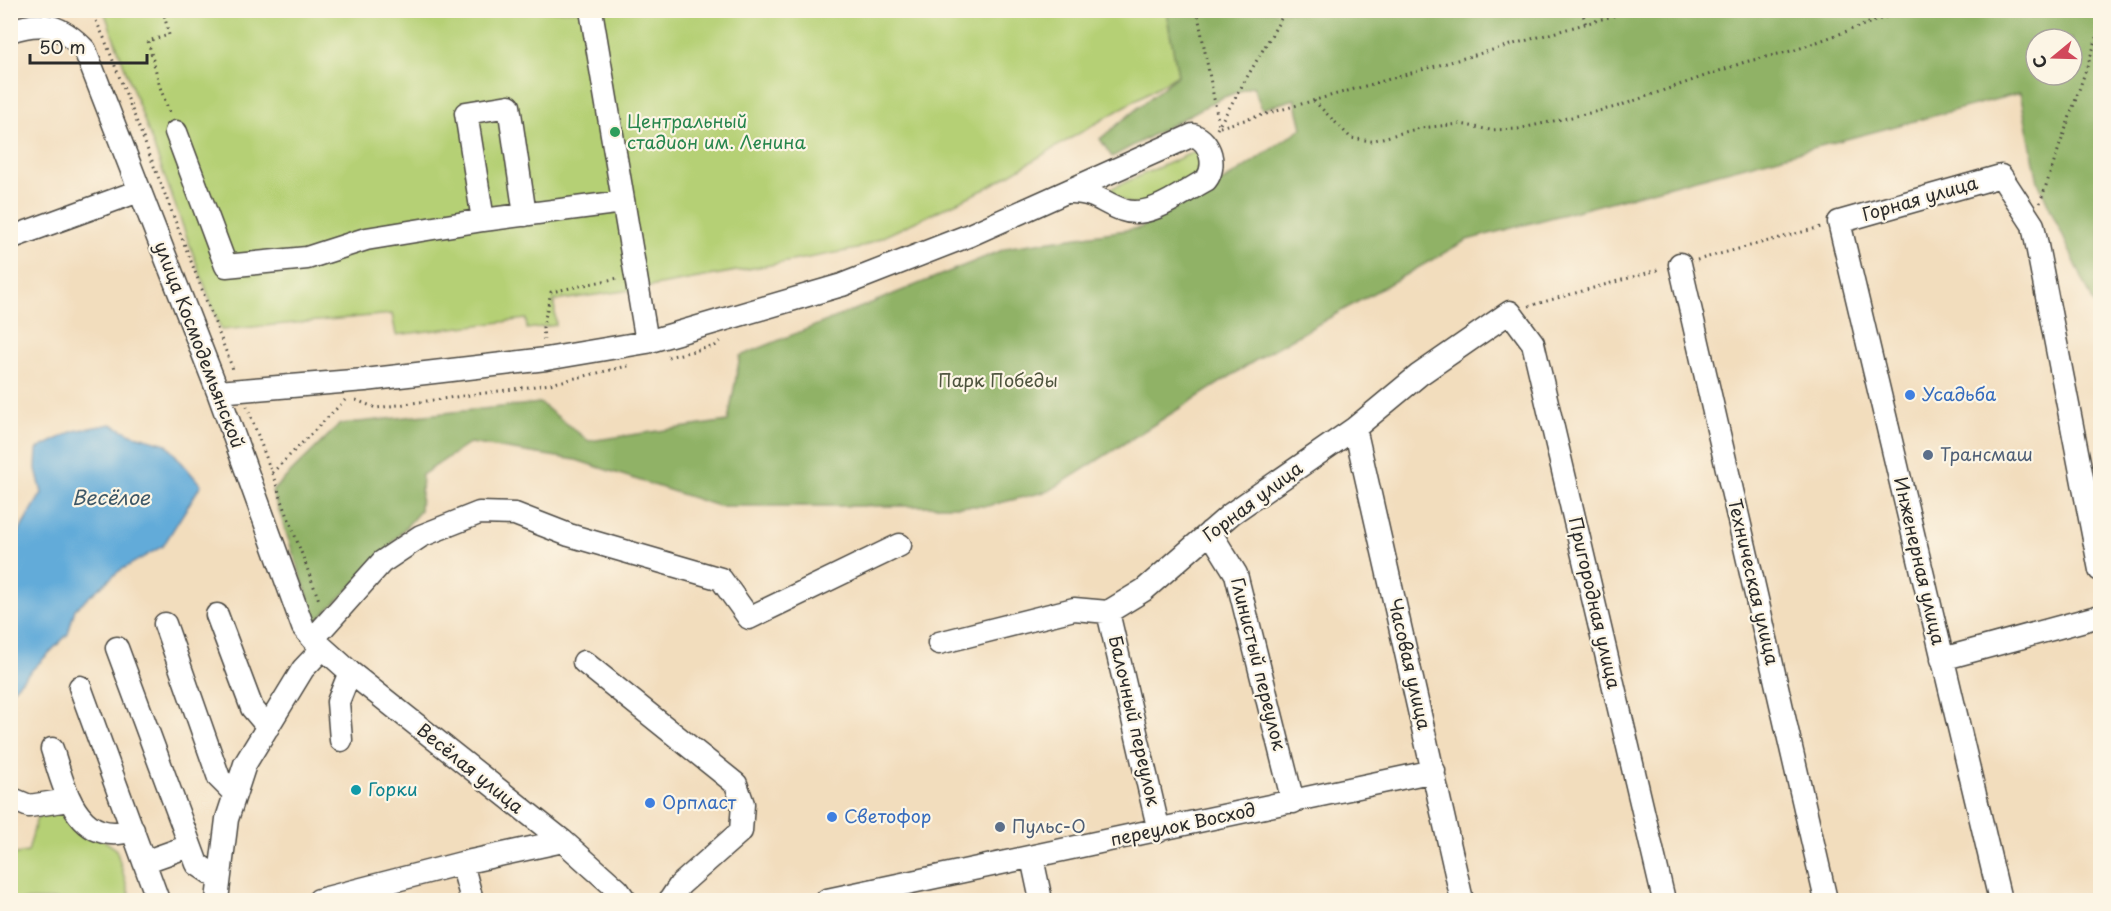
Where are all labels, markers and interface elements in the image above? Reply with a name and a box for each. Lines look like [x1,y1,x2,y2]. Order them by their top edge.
scale bar [30,27,147,65]
north arrow [2024,27,2084,87]
text: 50 m [39,33,86,60]
text: С [2026,53,2052,72]
place label: Центральный стадион им. Ленина [627,107,807,155]
marker: Центральный стадион им. Ленина [608,125,622,139]
street label: Горная улица [1859,168,1981,227]
street label: улица Космодемьянской [148,237,252,452]
park label: Парк Победы [938,366,1058,393]
place label: Усадьба [1922,380,1997,407]
marker: Усадьба [1903,388,1917,402]
place label: Трансмаш [1940,440,2033,467]
marker: Трансмаш [1921,448,1935,462]
street label: Горная улица [1196,454,1308,547]
street label: Инженерная улица [1888,474,1953,648]
water label: Весёлое [72,482,151,512]
street label: Техническая улица [1722,496,1787,668]
street label: Пригородная улица [1563,514,1629,692]
street label: Глинистый переулок [1225,574,1294,753]
street label: Часовая улица [1382,595,1439,733]
street label: Балочный переулок [1103,633,1168,809]
street label: Весёлая улица [412,716,531,820]
place label: Горки [368,775,418,802]
marker: Горки [349,783,363,797]
place label: Орпласт [662,788,737,815]
street label: переулок Восход [1108,795,1258,852]
marker: Орпласт [643,796,657,810]
place label: Светофор [844,802,931,829]
marker: Светофор [825,810,839,824]
place label: Пульс-О [1012,812,1086,839]
marker: Пульс-О [993,820,1007,834]

